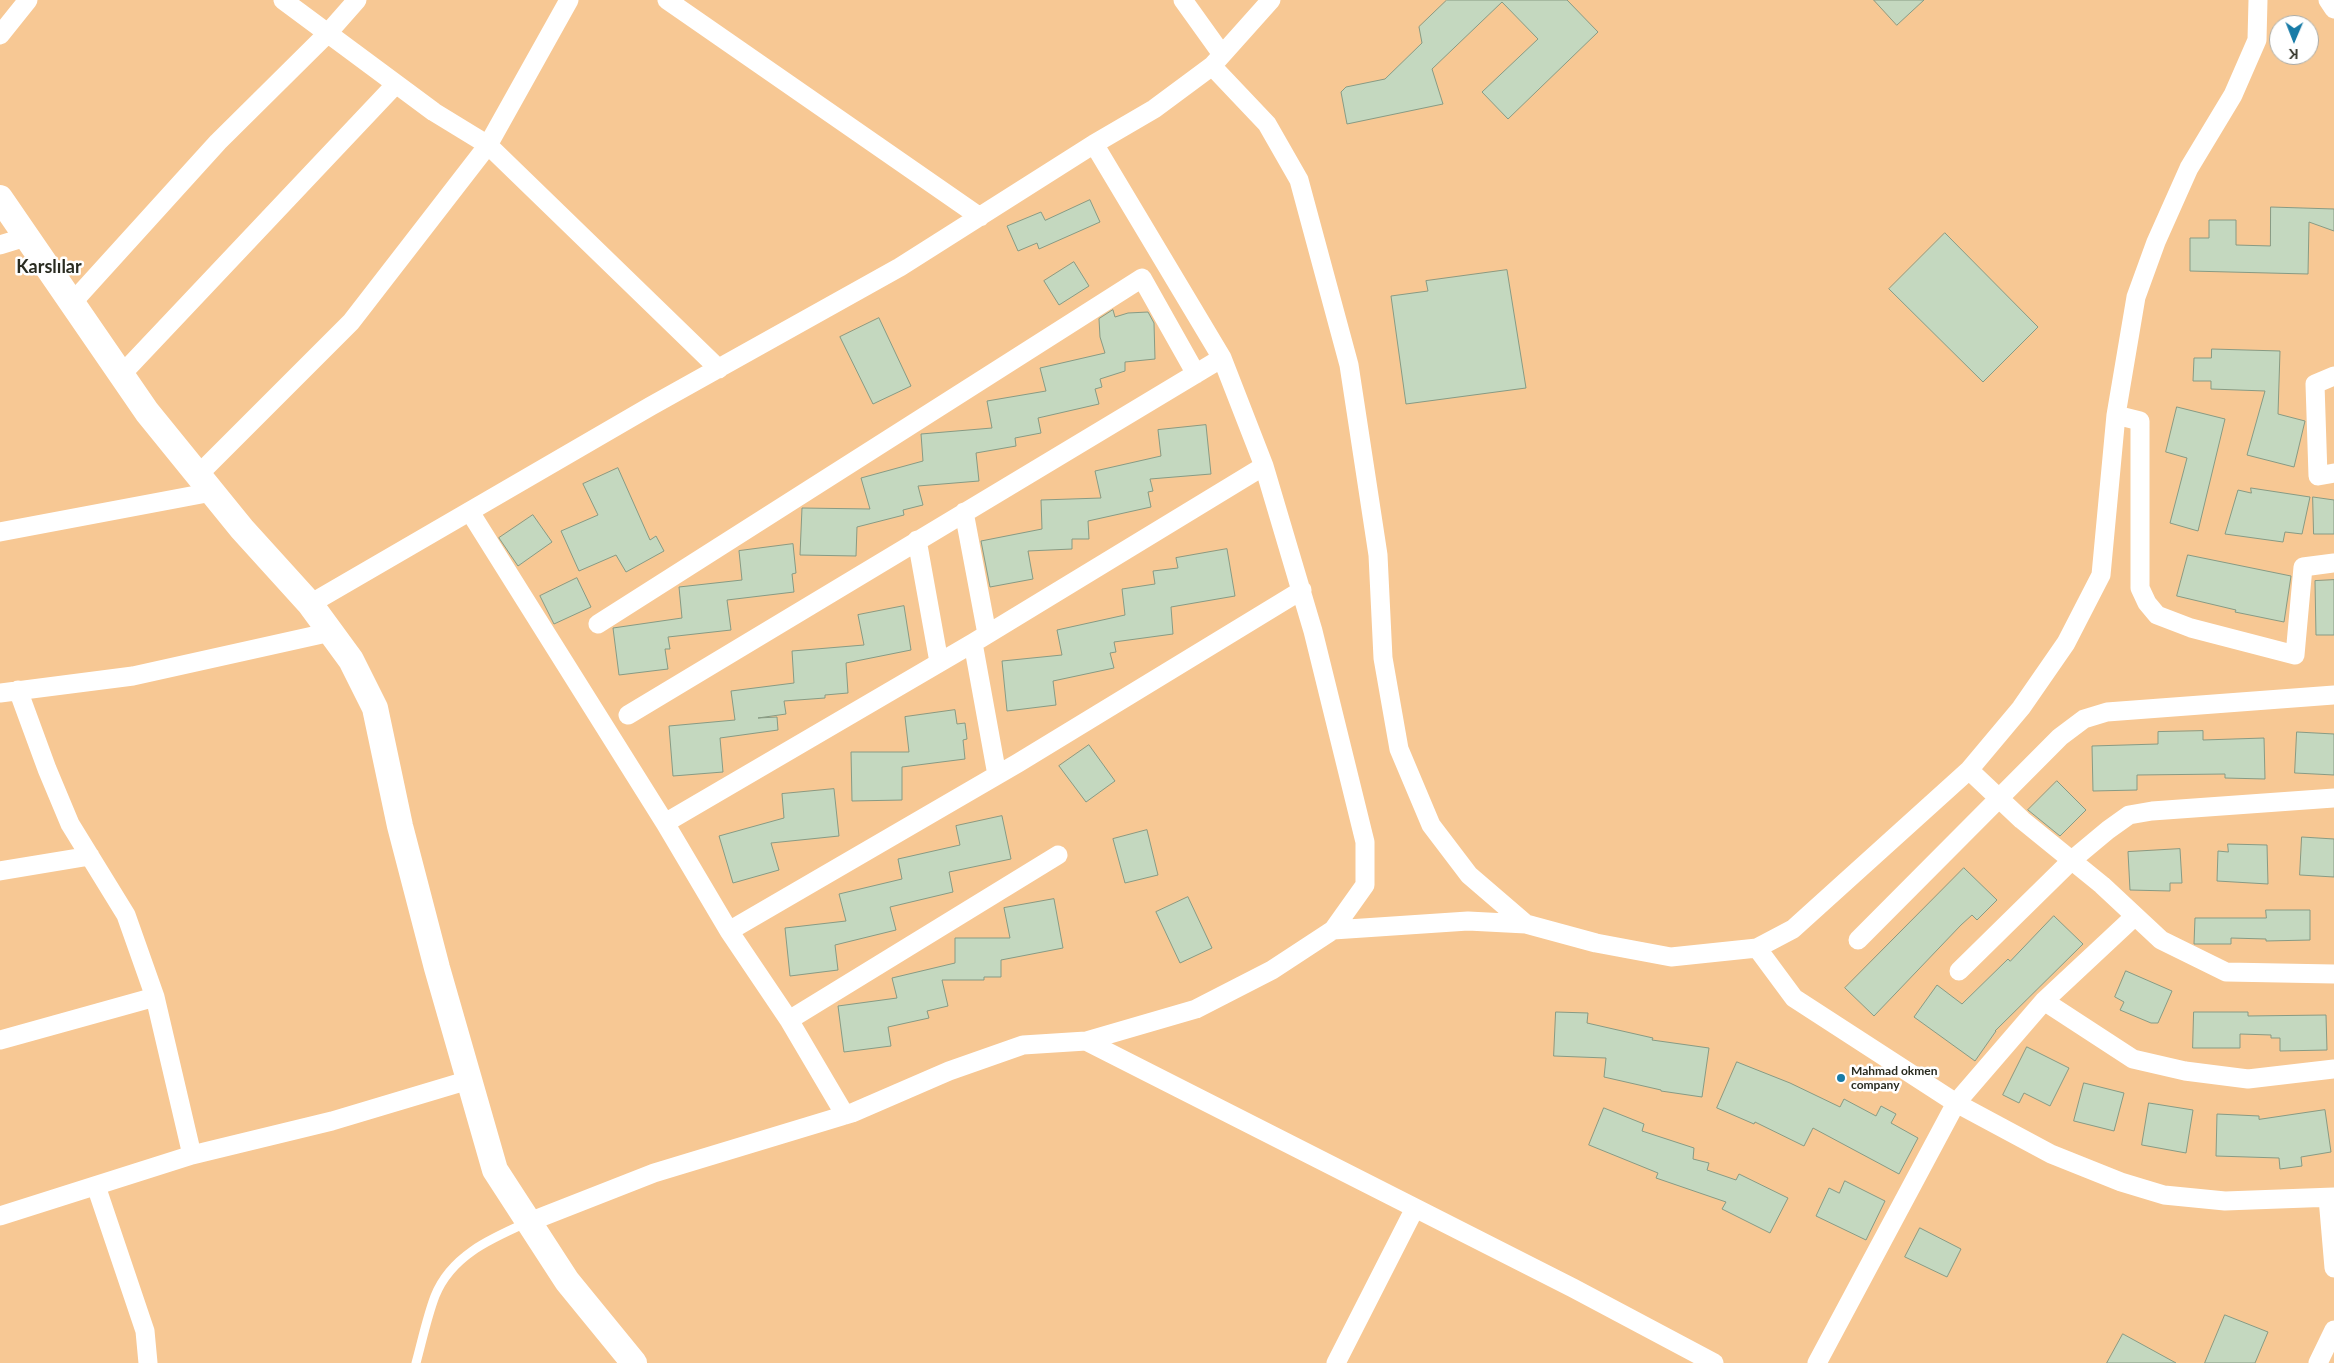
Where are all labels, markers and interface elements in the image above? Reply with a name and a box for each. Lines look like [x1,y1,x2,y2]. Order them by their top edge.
north arrow [2269,15,2319,65]
text: K [2289,46,2299,63]
district label: Karslılar [16,256,82,278]
place label: Mahmad okmen company [1851,1064,1937,1092]
marker: Mahmad okmen company [1835,1072,1847,1084]

